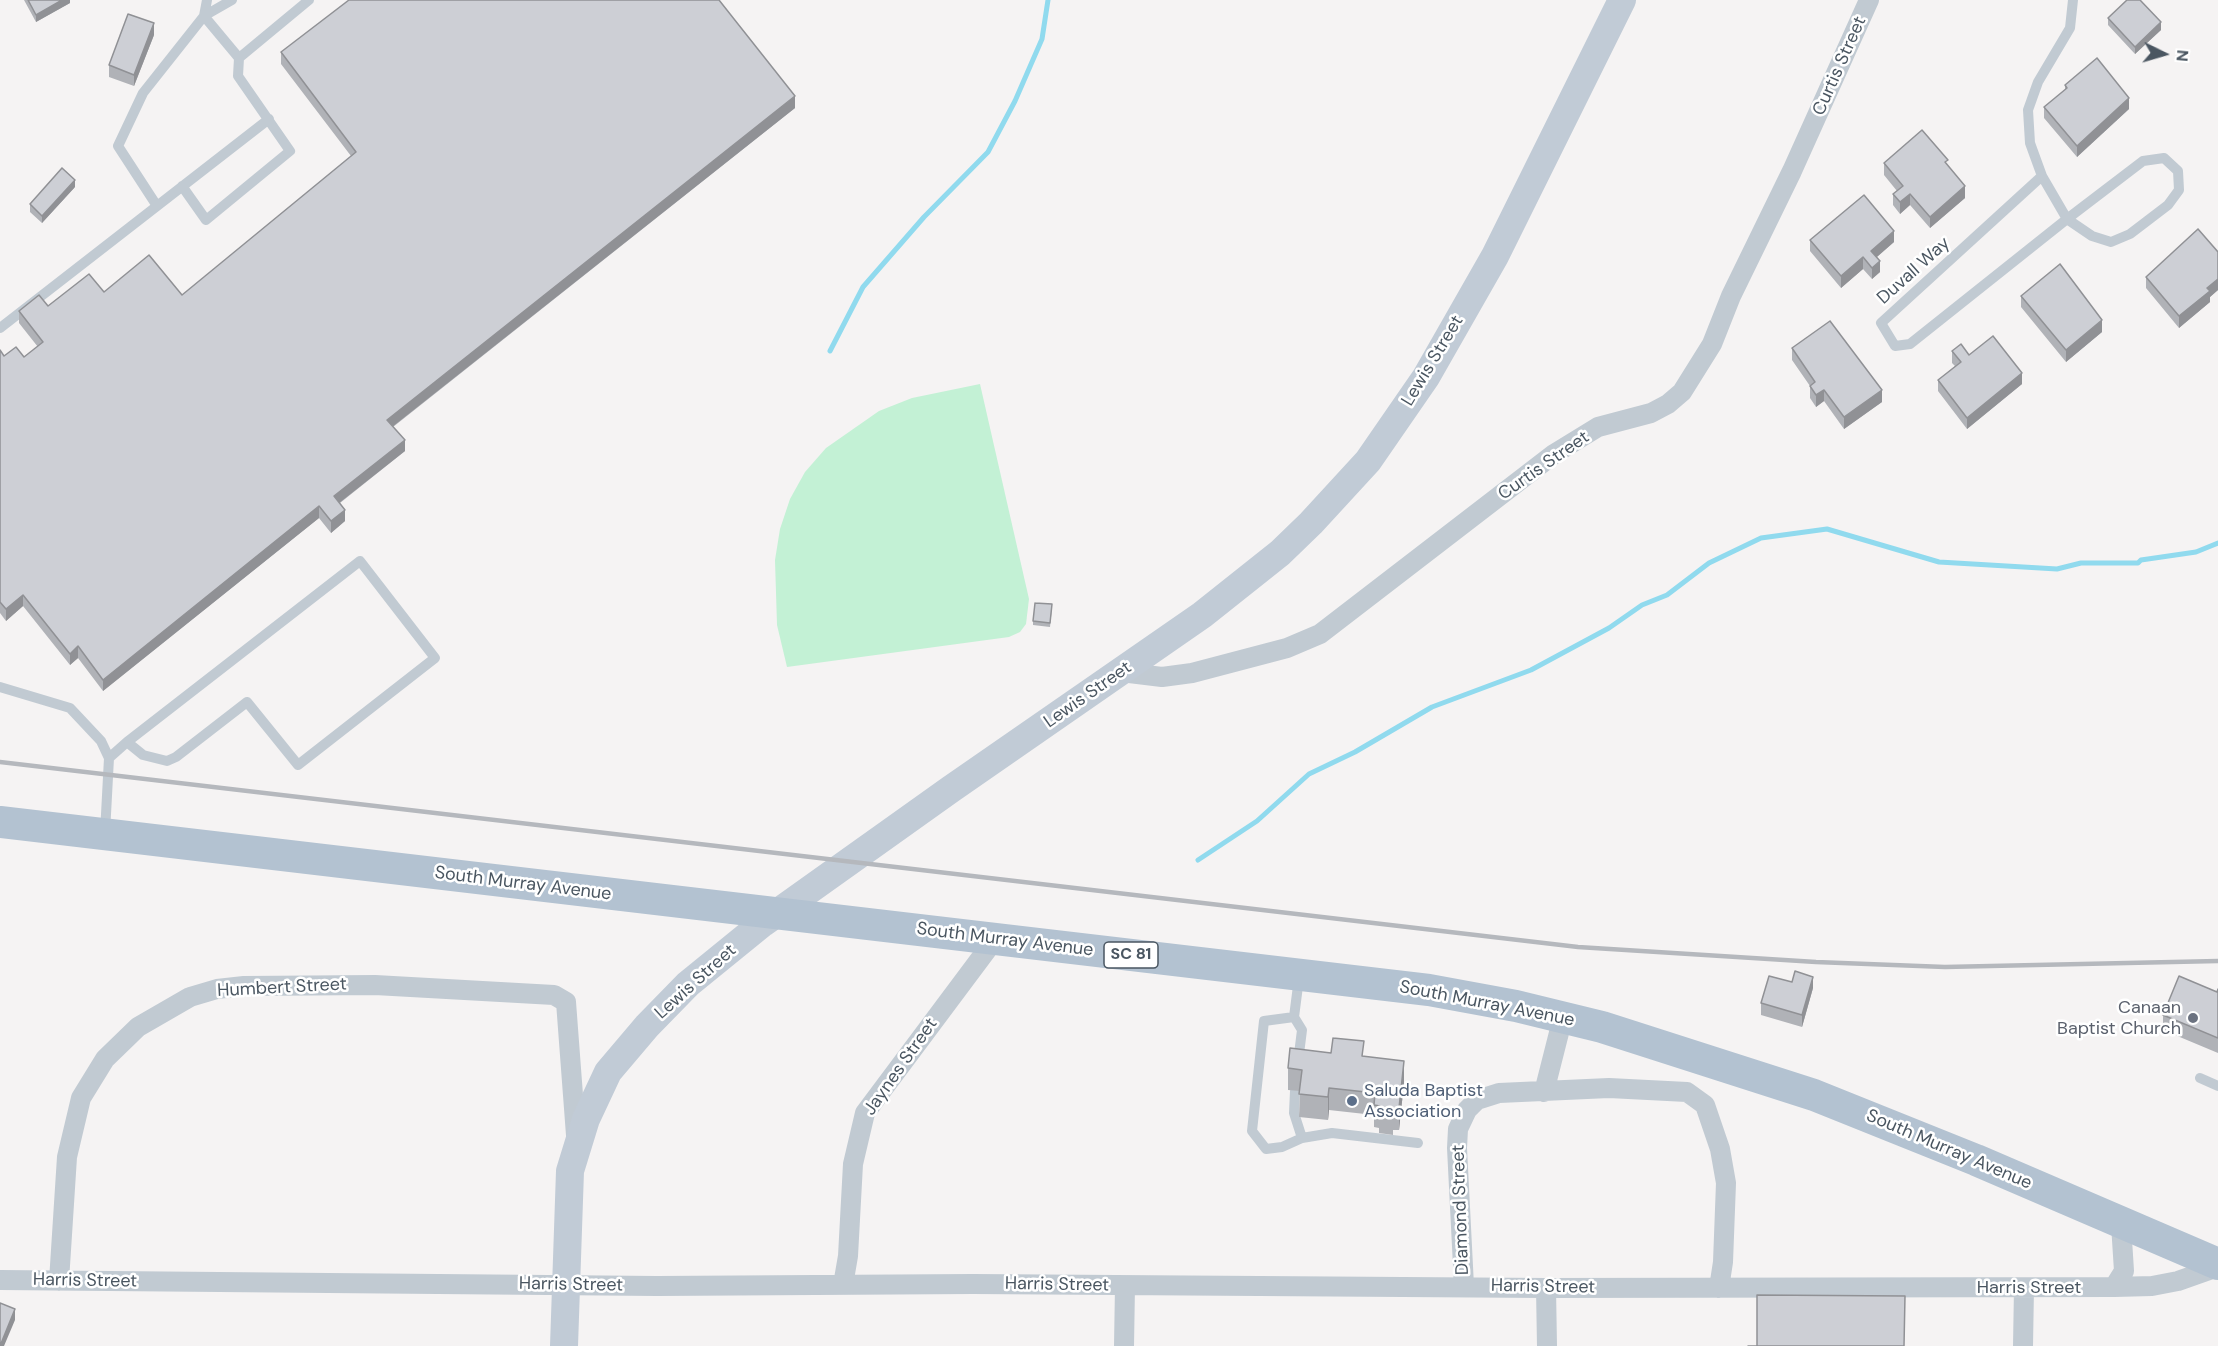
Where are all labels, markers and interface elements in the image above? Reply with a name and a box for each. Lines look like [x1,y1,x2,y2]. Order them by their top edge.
street label: Curtis Street [1809,13,1871,119]
north arrow [2134,24,2194,84]
text: N [2171,49,2193,62]
street label: Duvall Way [1873,233,1955,309]
street label: Lewis Street [1398,312,1468,410]
street label: Curtis Street [1494,427,1594,505]
street label: Lewis Street [1040,657,1136,733]
street label: South Murray Avenue [433,862,613,906]
street label: South Murray Avenue [915,918,1095,962]
street label: Lewis Street [651,940,741,1024]
road number: SC 81 [1104,942,1158,968]
street label: Humbert Street [217,974,347,1002]
street label: South Murray Avenue [1398,976,1576,1032]
place label: Canaan Baptist Church [2057,997,2181,1040]
marker: Canaan Baptist Church [2186,1011,2200,1025]
street label: Jaynes Street [859,1014,943,1120]
place label: Saluda Baptist Association [1364,1080,1483,1122]
marker: Saluda Baptist Association [1345,1094,1359,1108]
street label: South Murray Avenue [1863,1105,2035,1195]
street label: Diamond Street [1448,1144,1474,1276]
street label: Harris Street [33,1269,137,1293]
street label: Harris Street [519,1273,623,1297]
street label: Harris Street [1005,1273,1109,1297]
street label: Harris Street [1491,1275,1595,1299]
street label: Harris Street [1977,1277,2081,1299]

